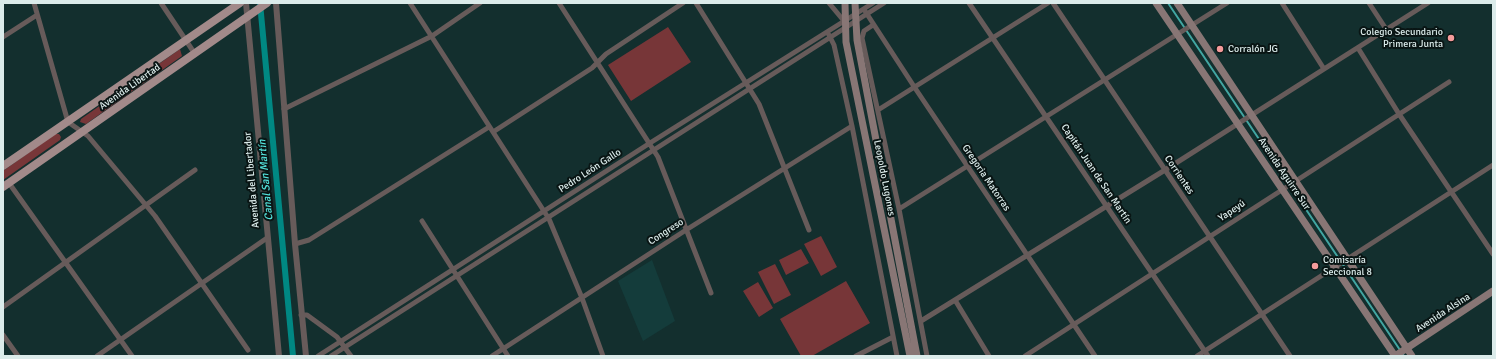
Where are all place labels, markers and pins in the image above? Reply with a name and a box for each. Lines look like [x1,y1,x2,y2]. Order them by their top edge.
place label: Colegio Secundario Primera Junta [1360,26,1443,50]
marker: Colegio Secundario Primera Junta [1446,33,1456,43]
place label: Corralón JG [1228,43,1278,55]
marker: Corralón JG [1215,44,1225,54]
place label: Comisaría Seccional 8 [1323,254,1372,278]
marker: Comisaría Seccional 8 [1310,261,1320,271]

